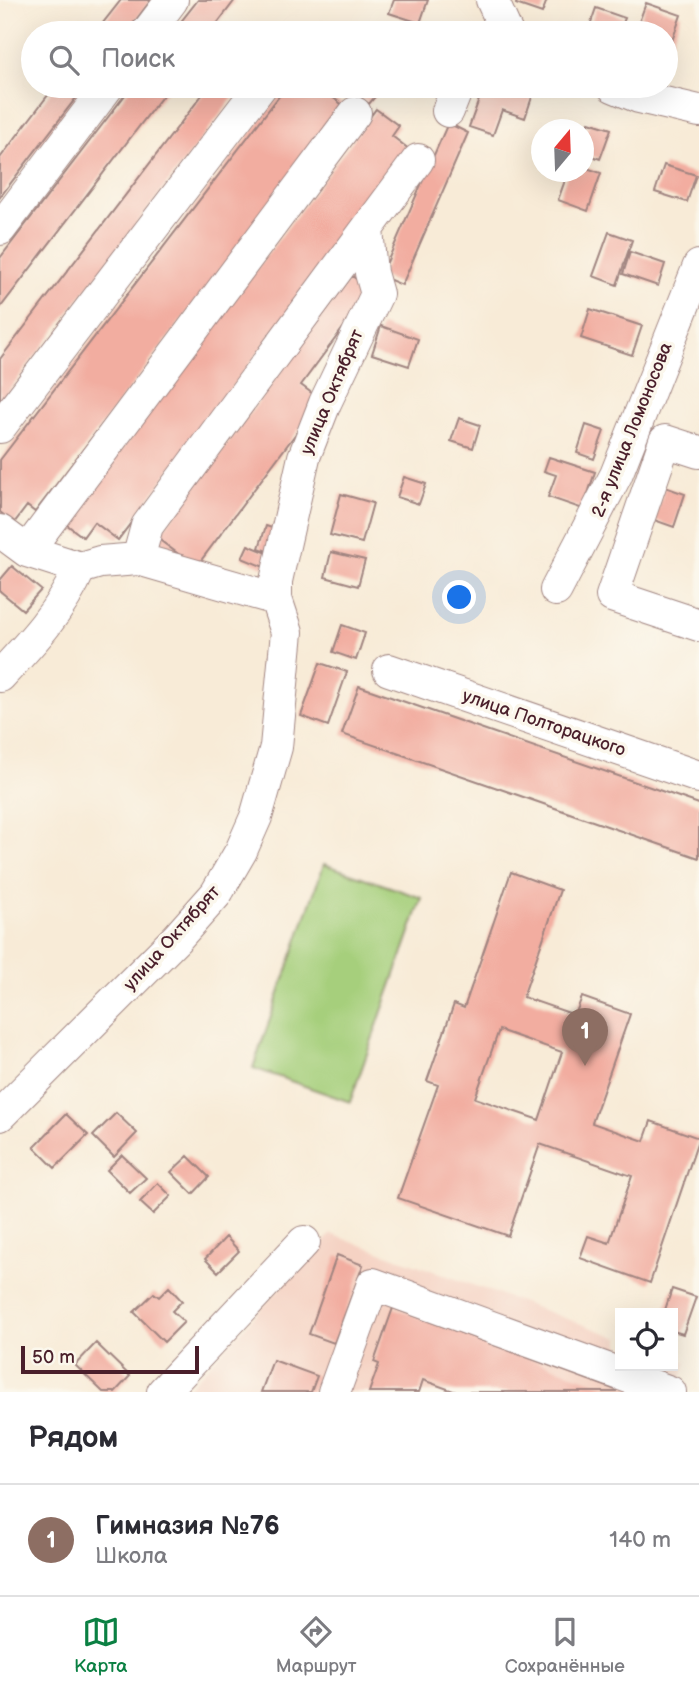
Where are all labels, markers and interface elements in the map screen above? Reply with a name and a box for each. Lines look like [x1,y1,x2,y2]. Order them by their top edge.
search box [21,21,678,98]
icon: search [45,41,83,79]
text: Поиск [101,44,175,75]
north arrow [531,119,594,182]
street label: улица Октябрят [296,326,368,458]
street label: 2-я улица Ломоносова [587,339,677,520]
your location [442,580,476,614]
street label: улица Полторацкого [460,685,628,761]
street label: улица Октябрят [119,881,225,995]
pin: 1 [562,1008,608,1066]
map controls [615,1308,678,1371]
button: locate [615,1308,678,1371]
scale bar [21,1343,200,1375]
text: 50 m [32,1346,75,1369]
text: Рядом [28,1420,118,1456]
text: Гимназия №76 [95,1511,280,1542]
text: 1 [46,1526,56,1554]
text: 140 m [609,1526,671,1554]
text: Школа [95,1542,168,1570]
tab: Карта [74,1613,128,1678]
tab: Маршрут [276,1613,357,1678]
tab: Сохранённые [505,1613,625,1678]

